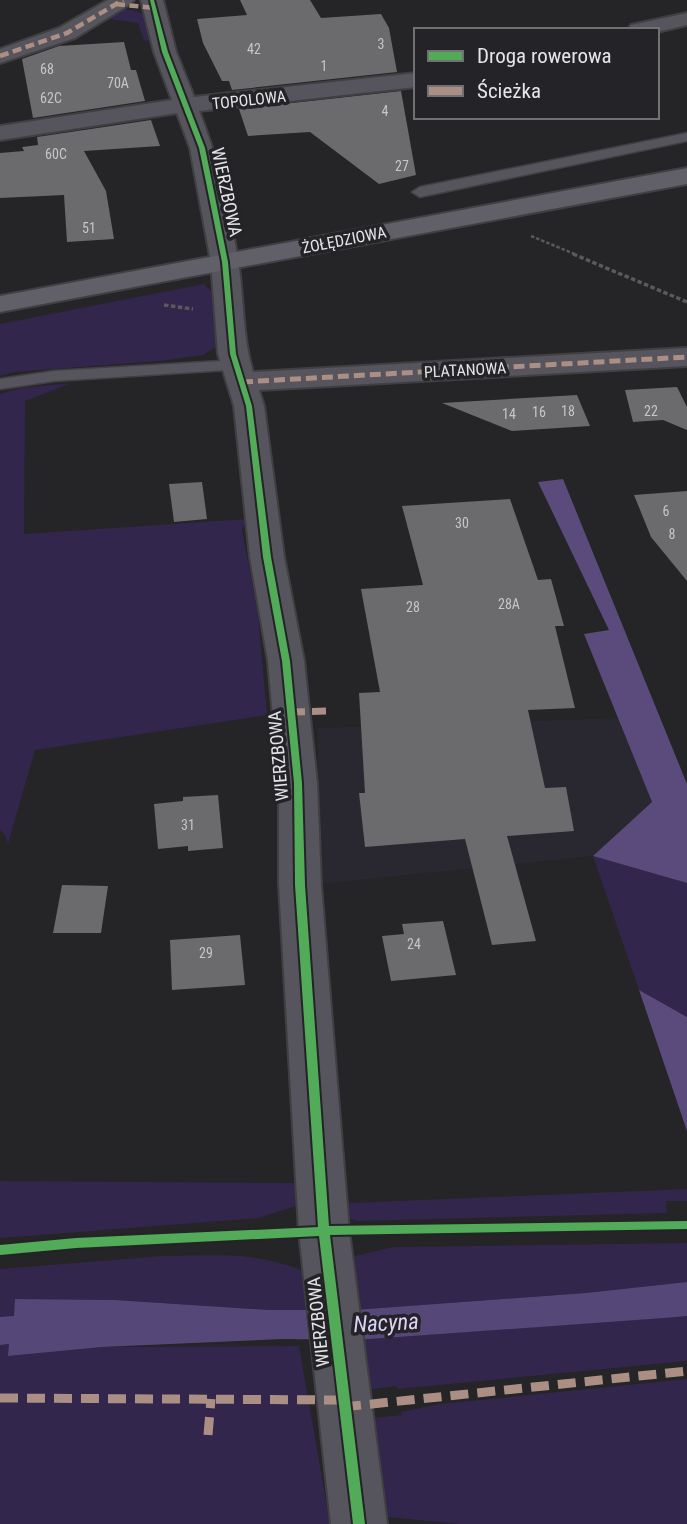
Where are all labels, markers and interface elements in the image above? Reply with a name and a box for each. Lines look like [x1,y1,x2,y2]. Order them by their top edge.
legend [414,28,659,119]
house number: 3 [378,36,384,52]
house number: 42 [247,41,261,57]
text: Droga rowerowa [477,44,612,68]
house number: 1 [321,58,327,74]
house number: 68 [40,61,54,77]
house number: 70A [107,75,129,91]
text: Ścieżka [477,79,541,103]
street label: TOPOLOWA [211,87,287,113]
house number: 62C [40,90,62,106]
house number: 4 [382,103,389,119]
house number: 60C [45,146,67,162]
street label: WIERZBOWA [207,146,247,239]
house number: 27 [395,158,409,174]
house number: 51 [82,220,96,236]
street label: ŻOŁĘDZIOWA [300,223,388,257]
street label: PLATANOWA [423,358,507,382]
house number: 18 [561,403,575,419]
house number: 22 [644,403,658,419]
house number: 16 [532,404,546,420]
house number: 14 [502,406,516,422]
house number: 6 [663,503,670,519]
house number: 30 [455,515,469,531]
house number: 8 [669,526,676,542]
house number: 28A [498,596,520,612]
house number: 28 [406,599,420,615]
street label: WIERZBOWA [264,709,292,802]
house number: 31 [181,817,195,833]
house number: 24 [407,936,421,952]
house number: 29 [199,945,213,961]
street label: WIERZBOWA [303,1275,333,1368]
water label: Nacyna [353,1308,419,1338]

